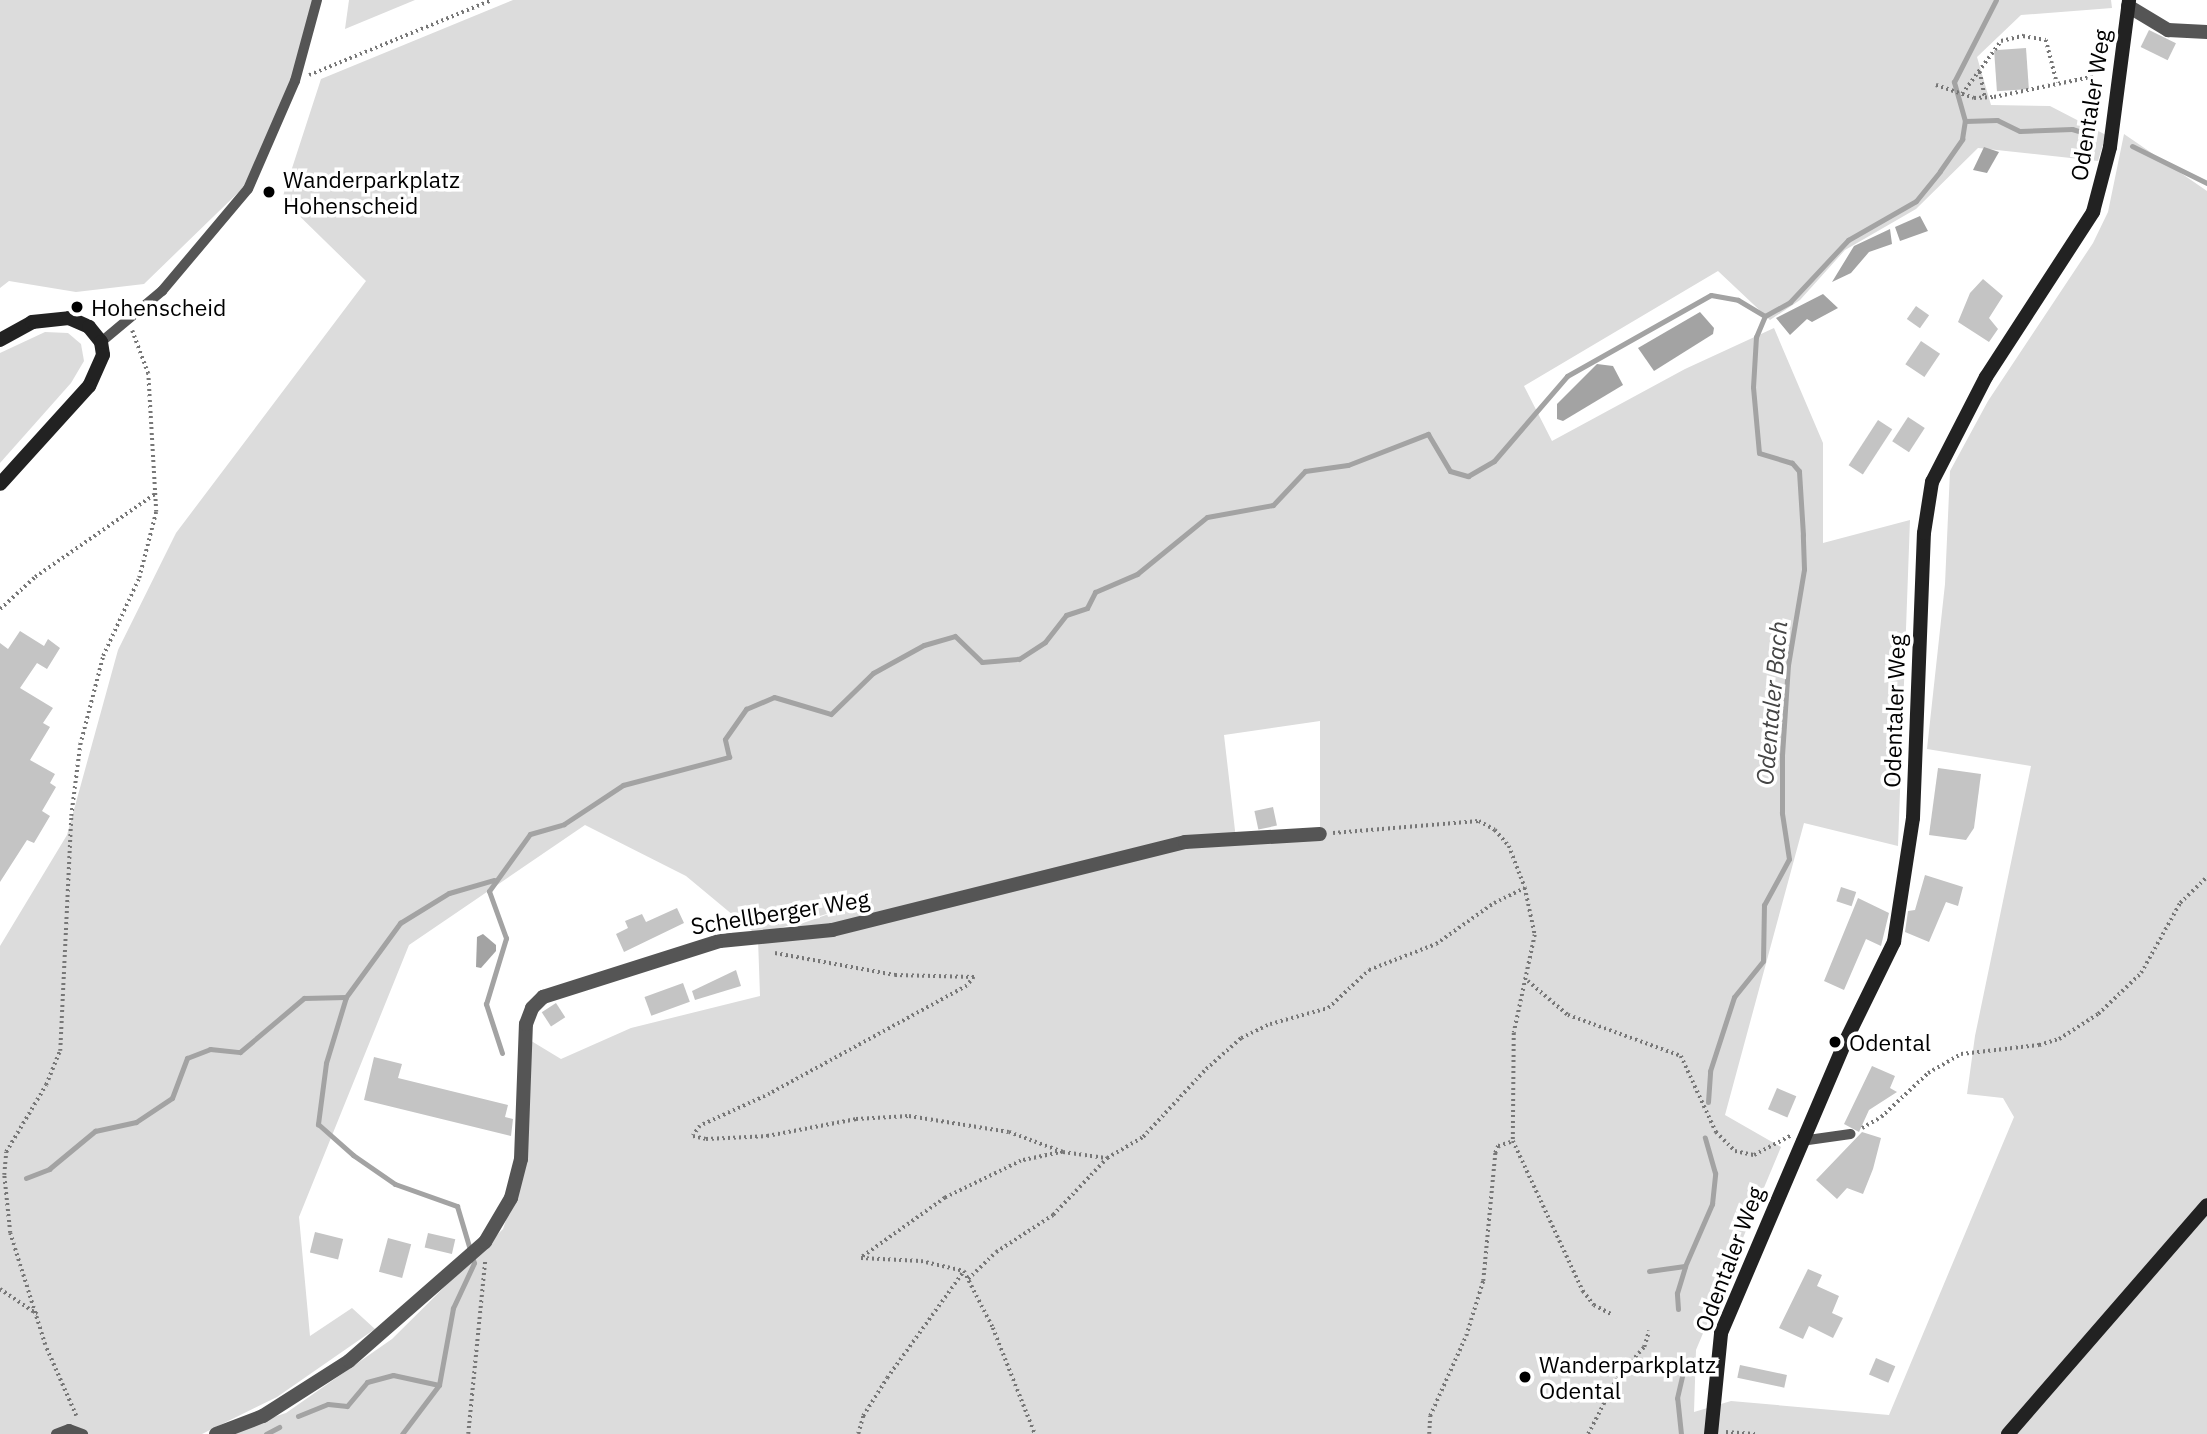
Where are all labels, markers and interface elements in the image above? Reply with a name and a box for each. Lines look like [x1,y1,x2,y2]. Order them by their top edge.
street label: Odentaler Weg [2064,27,2116,183]
place label: Wanderparkplatz Hohenscheid [283,165,460,219]
marker: Wanderparkplatz Hohenscheid [261,184,277,200]
place label: Hohenscheid [91,293,226,321]
marker: Hohenscheid [69,299,85,315]
water label: Odentaler Bach [1750,620,1794,786]
street label: Odentaler Weg [1878,634,1910,788]
street label: Schellberger Weg [689,884,871,940]
place label: Odental [1849,1028,1931,1056]
marker: Odental [1827,1034,1843,1050]
street label: Odentaler Weg [1689,1182,1769,1336]
place label: Wanderparkplatz Odental [1539,1350,1716,1404]
marker: Wanderparkplatz Odental [1517,1369,1533,1385]

